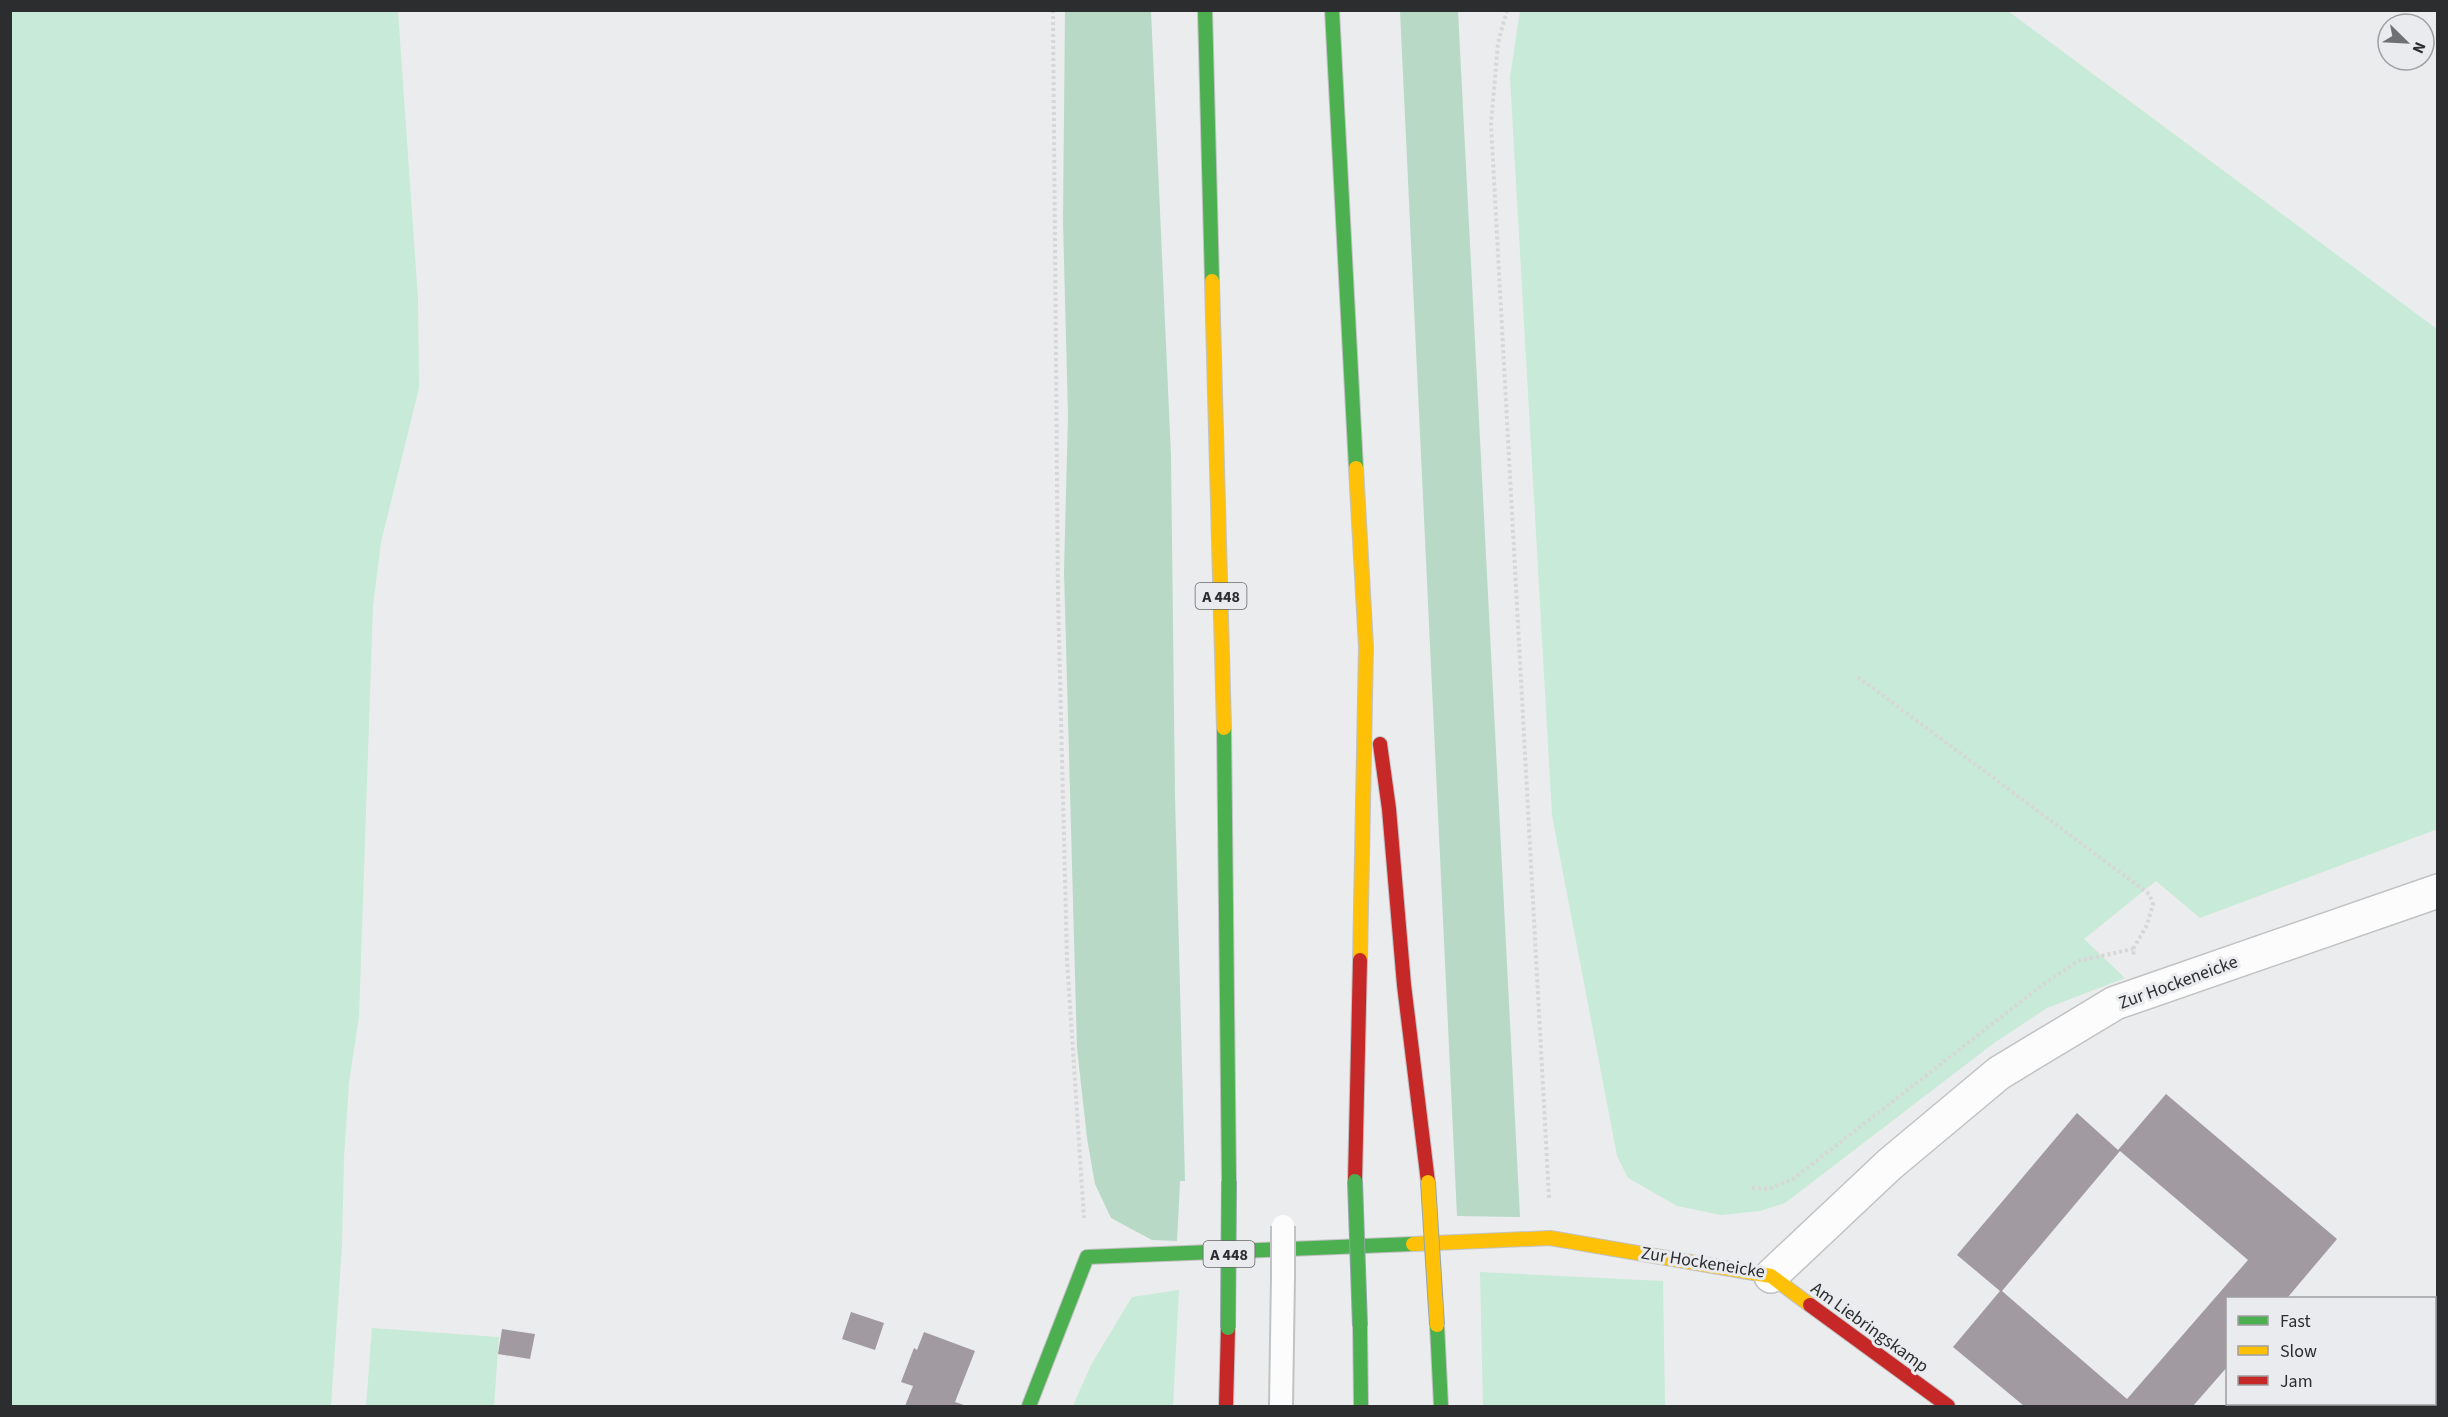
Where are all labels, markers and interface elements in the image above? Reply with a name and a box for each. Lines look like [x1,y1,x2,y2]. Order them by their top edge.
north arrow [2376,12,2436,72]
text: N [2407,38,2431,57]
road number: A 448 [1196,583,1246,609]
street label: Zur Hockeneicke [2115,949,2241,1016]
street label: Zur Hockeneicke [1639,1240,1767,1285]
road number: A 448 [1204,1241,1254,1267]
street label: Am Liebringskamp [1806,1276,1934,1379]
legend [2226,1297,2436,1405]
text: Fast [2280,1309,2311,1334]
text: Slow [2280,1339,2317,1364]
text: Jam [2280,1369,2313,1394]

